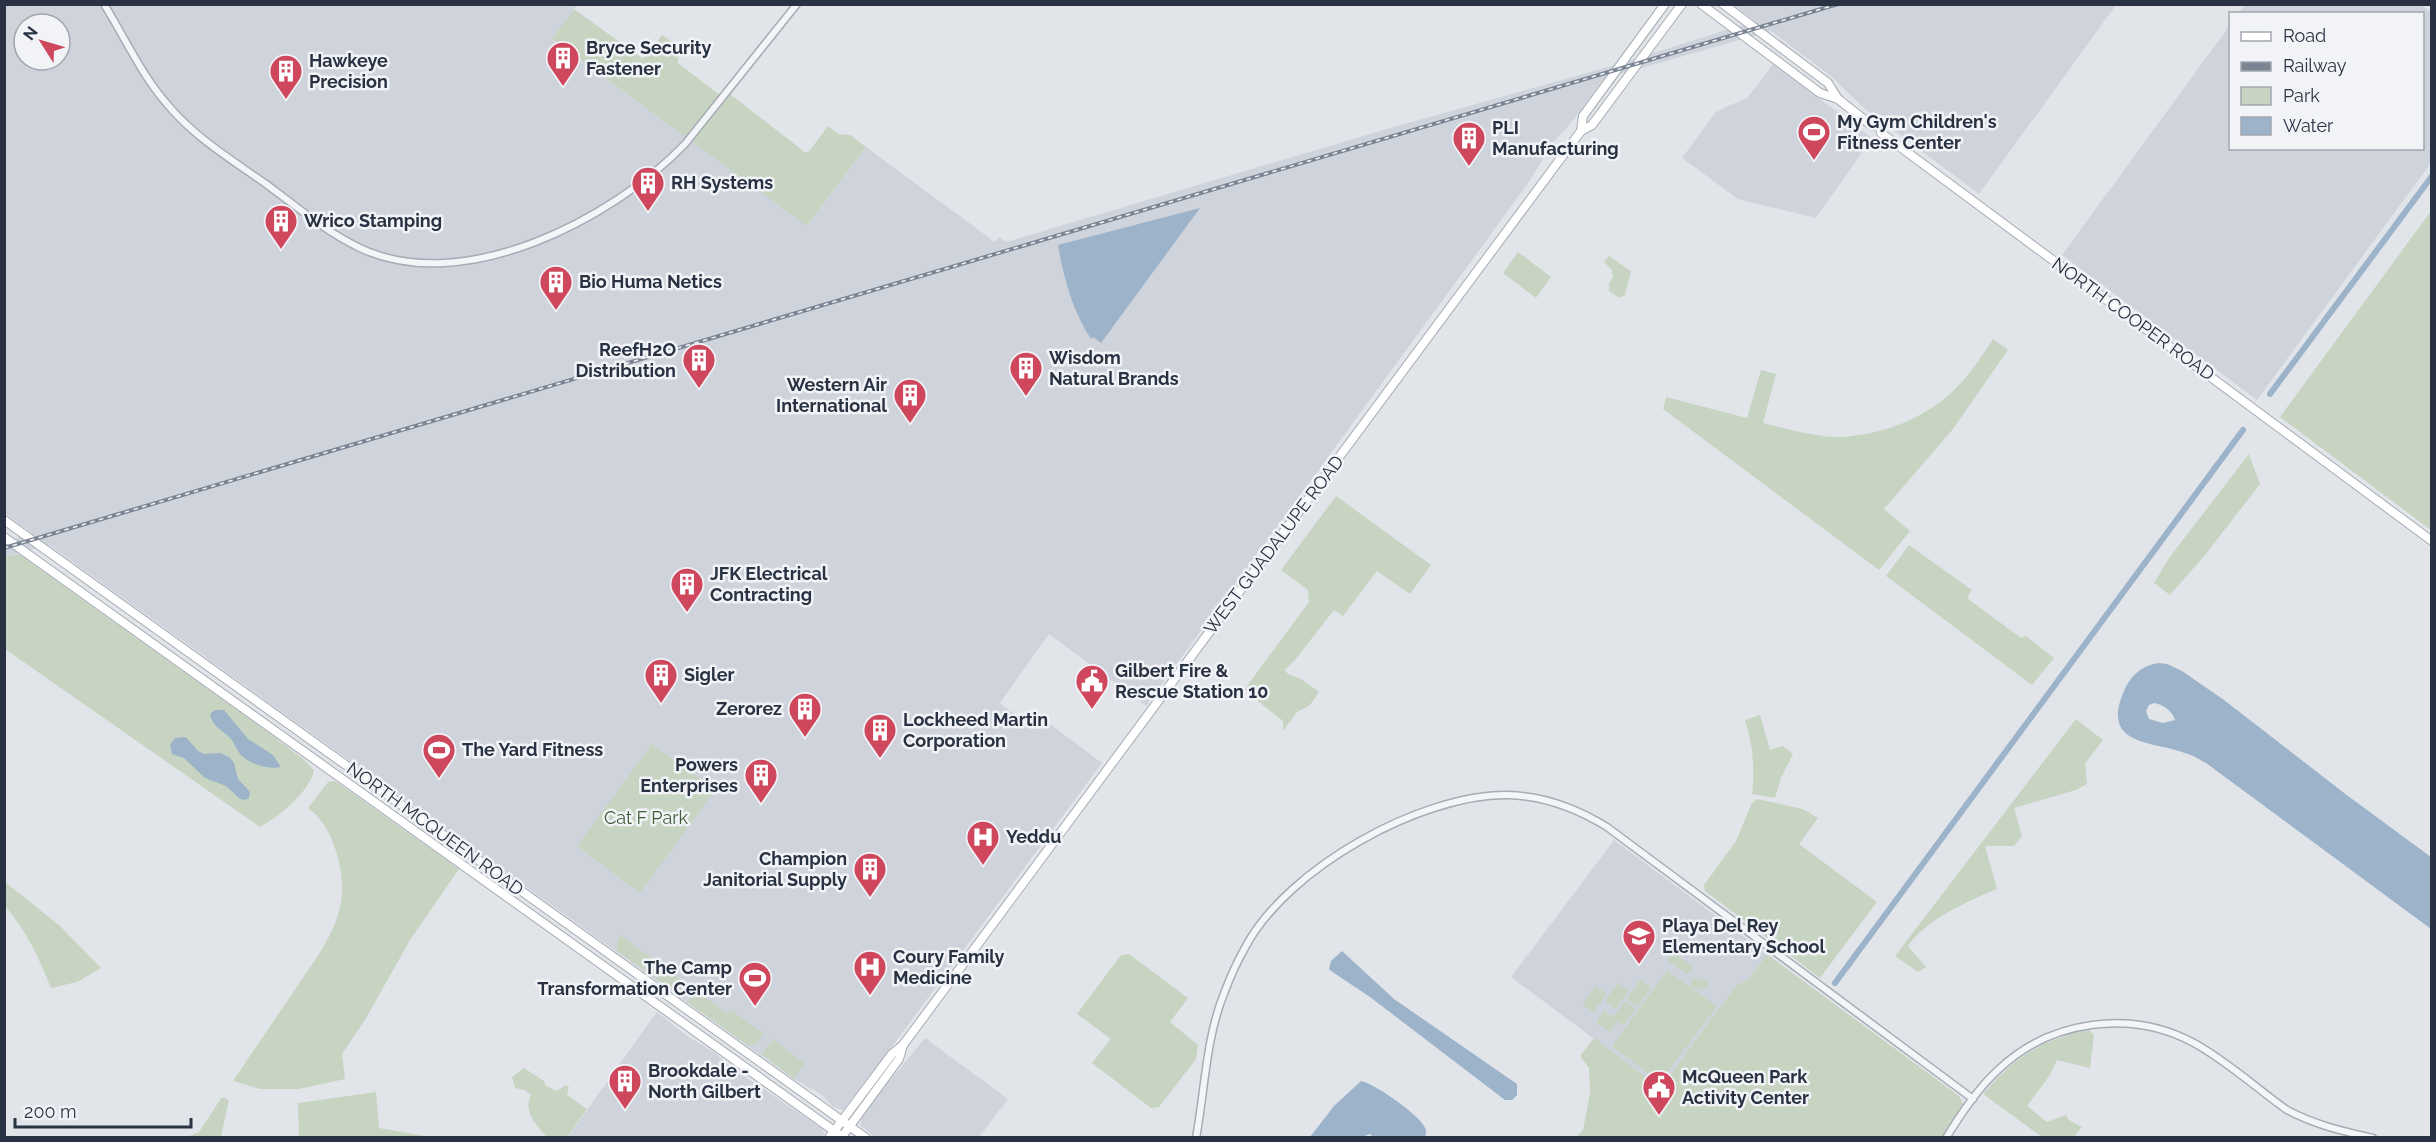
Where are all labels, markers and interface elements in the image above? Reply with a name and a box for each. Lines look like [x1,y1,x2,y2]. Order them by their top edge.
north arrow [12,12,72,72]
legend [2229,12,2424,150]
text: N [19,23,42,44]
text: Road [2283,25,2326,46]
place label: Bryce Security Fastener [586,37,711,79]
building icon: Bryce Security Fastener [545,40,581,87]
place label: Hawkeye Precision [309,50,388,92]
building icon: Hawkeye Precision [268,53,304,100]
text: Railway [2283,55,2347,76]
text: Park [2283,85,2320,106]
place label: My Gym Children's Fitness Center [1837,111,1997,153]
sports icon: My Gym Children's Fitness Center [1796,114,1832,161]
text: Water [2283,115,2334,136]
place label: PLI Manufacturing [1492,117,1619,159]
building icon: PLI Manufacturing [1451,120,1487,167]
building icon: RH Systems [630,165,666,212]
place label: RH Systems [671,172,773,193]
building icon: Wrico Stamping [263,203,299,250]
place label: Wrico Stamping [304,210,442,231]
street label: NORTH COOPER ROAD [2048,253,2219,385]
building icon: Bio Huma Netics [538,264,574,311]
place label: Bio Huma Netics [579,271,722,292]
place label: ReefH2O Distribution [575,339,676,381]
building icon: ReefH2O Distribution [681,342,717,389]
place label: Wisdom Natural Brands [1049,347,1179,389]
building icon: Wisdom Natural Brands [1008,350,1044,397]
place label: Western Air International [776,374,887,416]
building icon: Western Air International [892,377,928,424]
street label: WEST GUADALUPE ROAD [1199,451,1348,638]
place label: JFK Electrical Contracting [710,563,828,605]
building icon: JFK Electrical Contracting [669,566,705,613]
building icon: Sigler [643,657,679,704]
place label: Gilbert Fire & Rescue Station 10 [1115,660,1268,702]
public building icon: Gilbert Fire & Rescue Station 10 [1074,663,1110,710]
place label: Sigler [684,664,735,685]
building icon: Zerorez [787,691,823,738]
place label: Zerorez [716,698,782,719]
place label: Lockheed Martin Corporation [903,709,1048,751]
building icon: Lockheed Martin Corporation [862,712,898,759]
sports icon: The Yard Fitness [421,732,457,779]
place label: The Yard Fitness [462,739,603,760]
place label: Powers Enterprises [640,754,738,796]
street label: NORTH MCQUEEN ROAD [343,757,528,900]
building icon: Powers Enterprises [743,757,779,804]
park label: Cat F Park [604,807,689,828]
hospital icon: Yeddu [965,819,1001,866]
place label: Yeddu [1006,826,1061,847]
place label: Champion Janitorial Supply [703,848,847,890]
building icon: Champion Janitorial Supply [852,851,888,898]
place label: Playa Del Rey Elementary School [1662,915,1826,957]
school or university icon: Playa Del Rey Elementary School [1621,918,1657,965]
place label: Coury Family Medicine [893,946,1005,988]
hospital icon: Coury Family Medicine [852,949,888,996]
place label: The Camp Transformation Center [537,957,732,999]
sports icon: The Camp Transformation Center [737,960,773,1007]
place label: Brookdale - North Gilbert [648,1060,761,1102]
building icon: Brookdale - North Gilbert [607,1063,643,1110]
place label: McQueen Park Activity Center [1682,1066,1809,1108]
public building icon: McQueen Park Activity Center [1641,1069,1677,1116]
scale bar [15,1091,190,1129]
text: 200 m [24,1101,77,1122]

